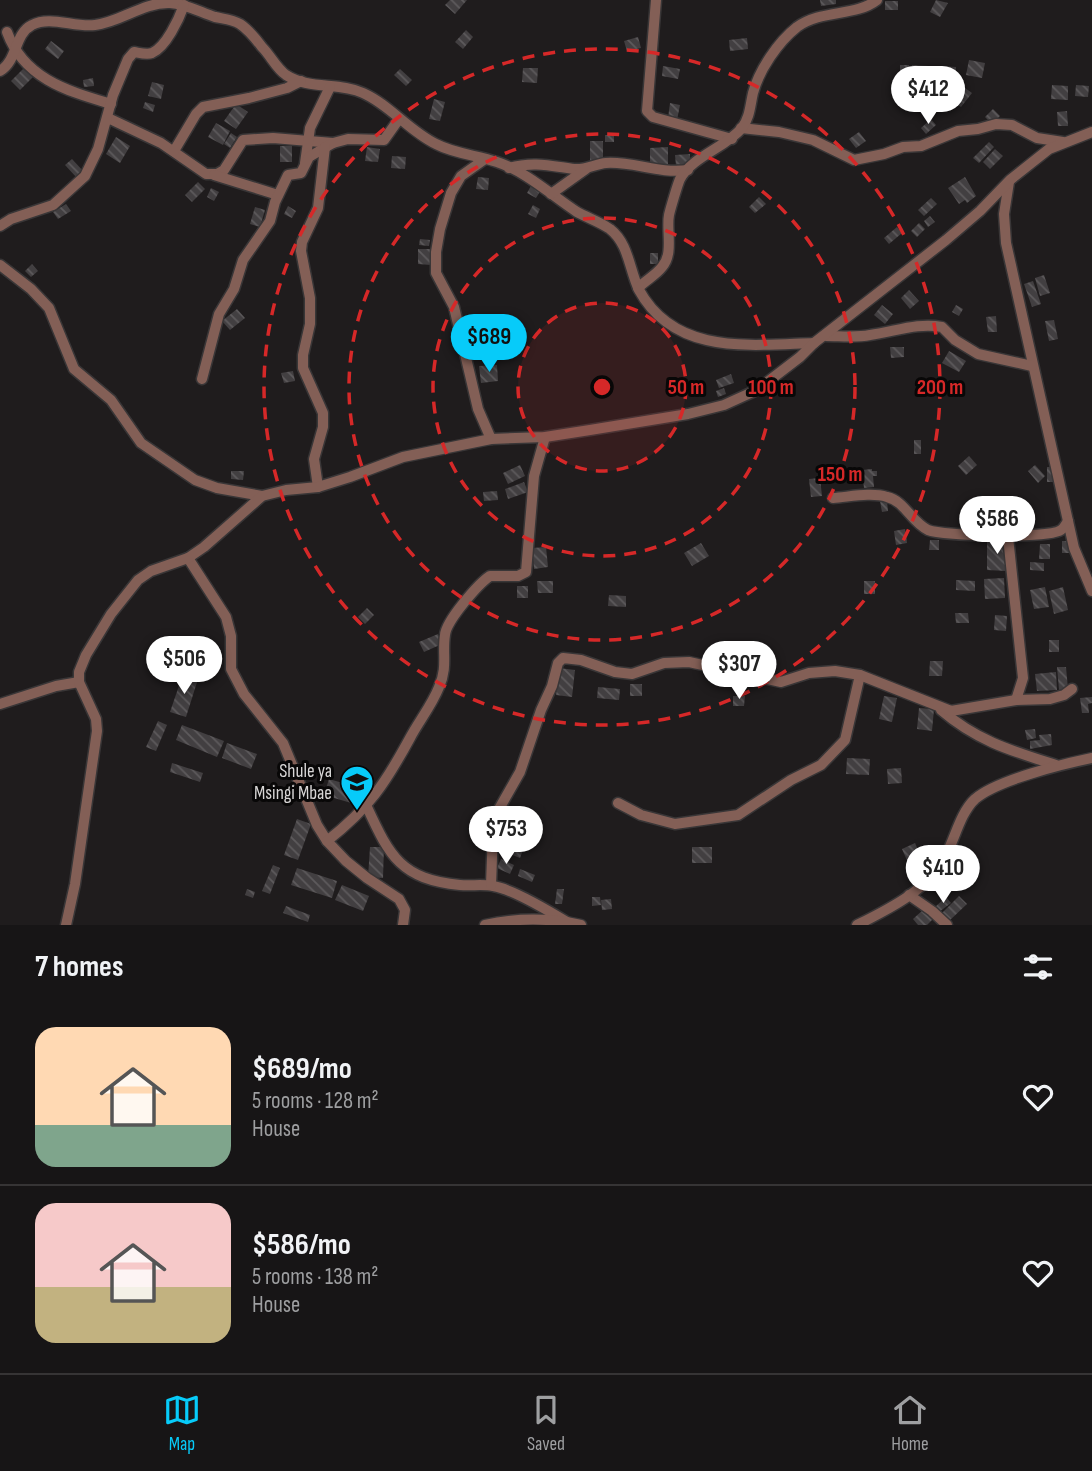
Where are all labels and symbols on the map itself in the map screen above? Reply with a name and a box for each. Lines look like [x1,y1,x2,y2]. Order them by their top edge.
pin: $412 [887,66,969,126]
pin: $689 [448,314,530,374]
centre of rings [590,375,614,399]
text: 50 m [668,375,704,400]
text: 100 m [748,375,794,400]
text: 200 m [917,375,963,400]
text: 150 m [818,462,862,487]
pin: $586 [956,496,1038,556]
pin: $506 [143,636,225,696]
pin: $307 [698,642,780,701]
place label: Shule ya Msingi Mbae [254,760,332,805]
school or university icon: Shule ya Msingi Mbae [338,763,376,812]
pin: $753 [465,806,547,866]
pin: $410 [902,846,984,905]

